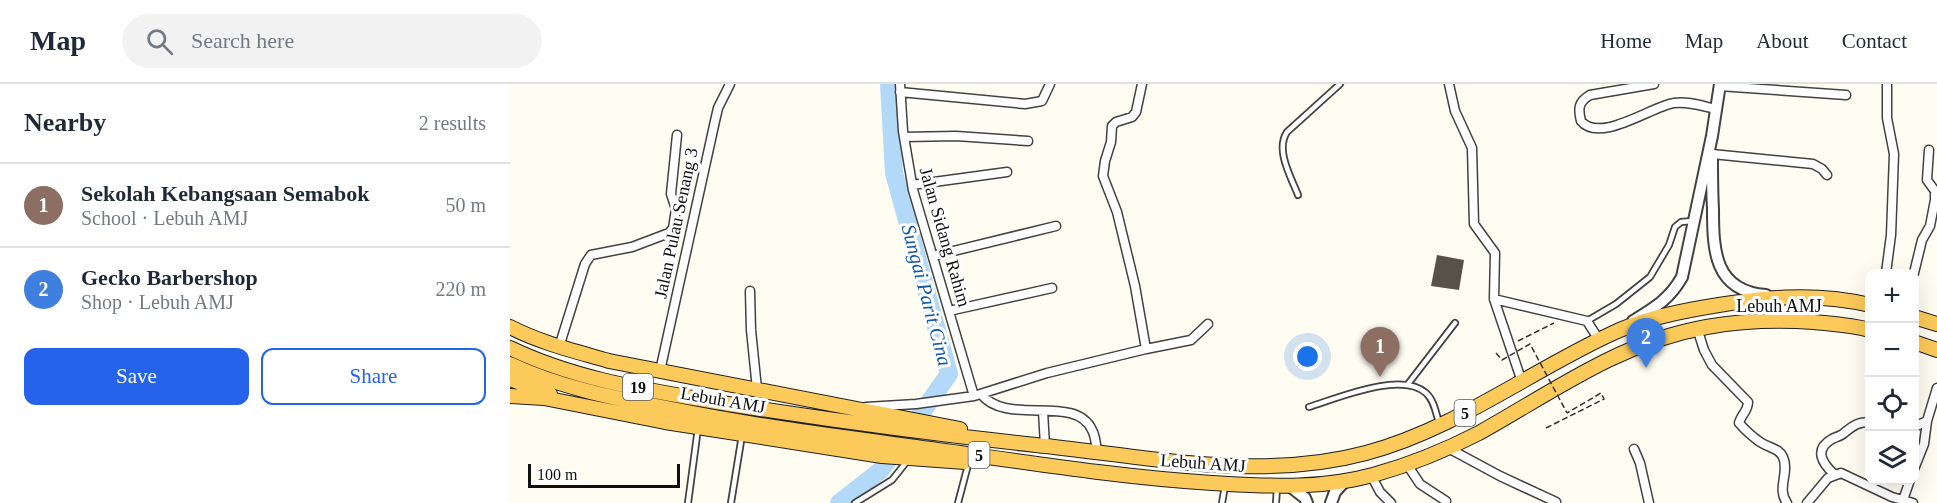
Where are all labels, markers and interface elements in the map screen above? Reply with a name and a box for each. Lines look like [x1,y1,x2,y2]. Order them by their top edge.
search box [122,14,542,68]
text: Map [30,25,86,56]
icon: search [143,25,176,58]
text: Search here [191,28,294,53]
text: Home [1600,29,1652,53]
text: Map [1685,29,1723,53]
text: About [1756,29,1809,53]
text: Contact [1842,29,1907,53]
text: Nearby [24,108,106,137]
text: 2 results [419,112,486,134]
street label: Jalan Pulau Senang 3 [650,146,702,300]
street label: Jalan Sidang Rahim [916,165,974,309]
text: Sekolah Kebangsaan Semabok [81,181,370,206]
text: 1 [39,194,49,216]
text: 50 m [445,194,486,216]
text: School · Lebuh AMJ [81,207,248,229]
water label: Sungai Parit Cina [897,222,956,368]
text: Gecko Barbershop [81,265,258,290]
map controls [1865,269,1919,485]
button: + [1865,269,1919,323]
text: 2 [39,278,49,300]
text: 220 m [435,278,486,300]
text: Shop · Lebuh AMJ [81,291,234,313]
street label: Lebuh AMJ [1736,296,1822,316]
pin: 2 [1626,318,1666,368]
button: − [1865,323,1919,377]
pin: 1 [1360,328,1400,377]
your location [1293,342,1322,371]
button: Save [24,348,249,405]
button: Share [261,348,486,405]
road number: 19 [623,374,653,400]
button: locate [1865,377,1919,431]
street label: Lebuh AMJ [679,383,767,417]
road number: 5 [1454,400,1476,426]
button: layers [1865,431,1919,485]
road number: 5 [968,442,990,468]
street label: Lebuh AMJ [1160,450,1246,476]
scale bar [528,461,680,488]
text: 100 m [537,466,577,483]

